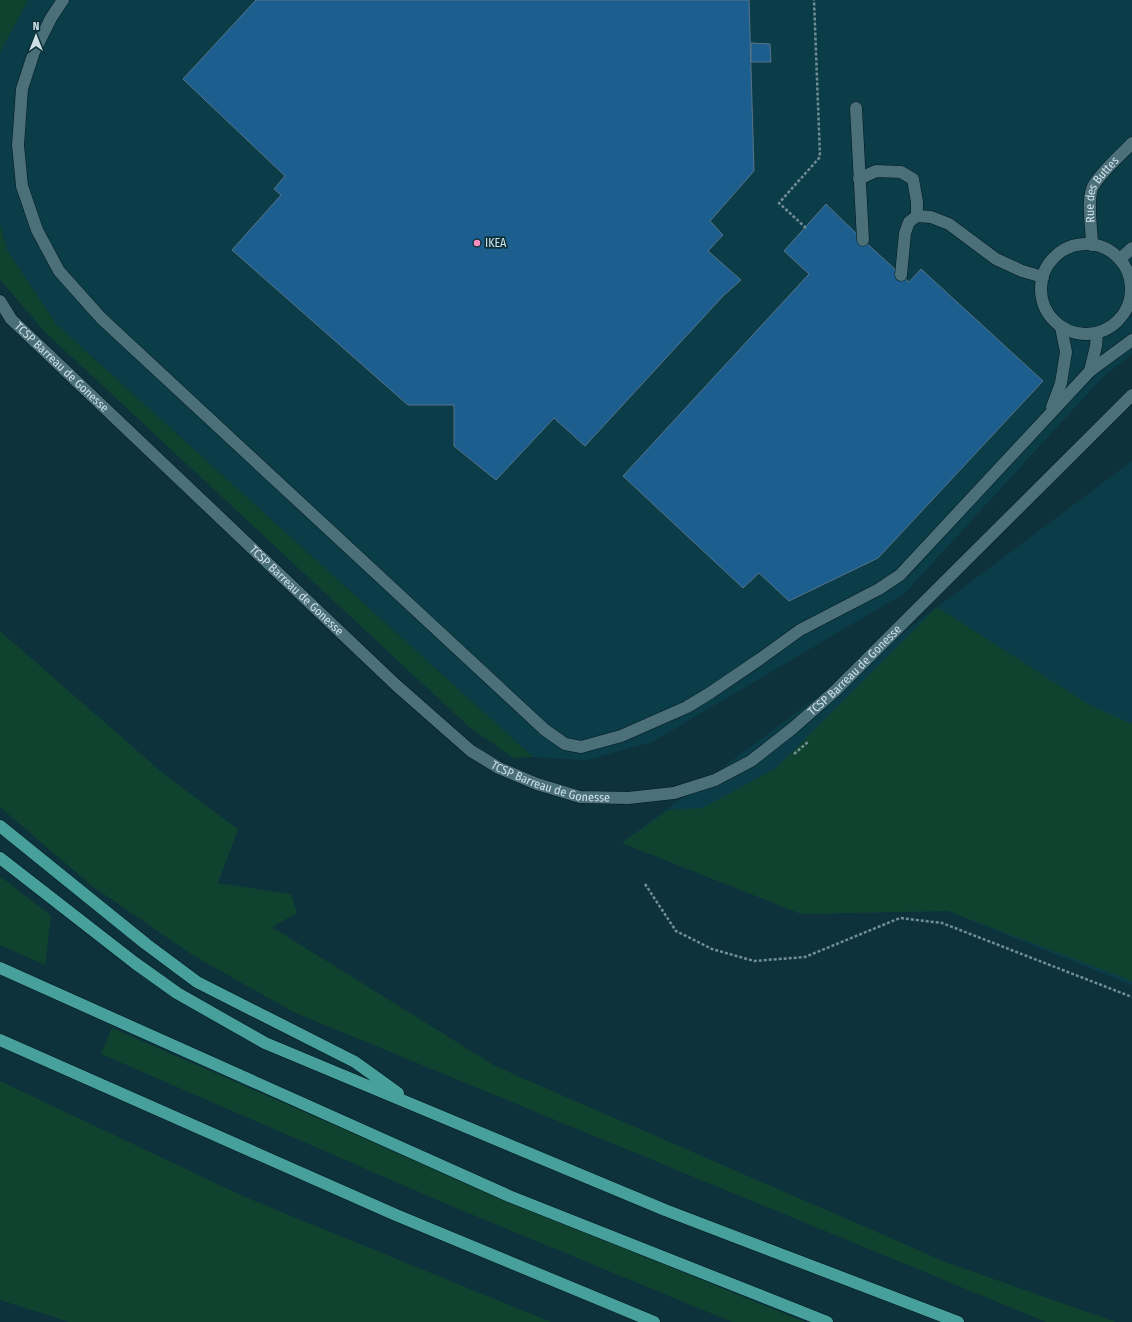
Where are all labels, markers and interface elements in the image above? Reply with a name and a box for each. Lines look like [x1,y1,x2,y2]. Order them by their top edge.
north arrow [16,16,56,56]
text: N [33,20,39,33]
street label: Rue des Buttes [1083,153,1122,223]
place label: IKEA [485,236,507,250]
marker: IKEA [472,238,482,248]
street label: TCSP Barreau de Gonesse [12,319,112,415]
street label: TCSP Barreau de Gonesse [247,542,346,638]
street label: TCSP Barreau de Gonesse [805,622,904,719]
street label: TCSP Barreau de Gonesse [488,758,610,805]

